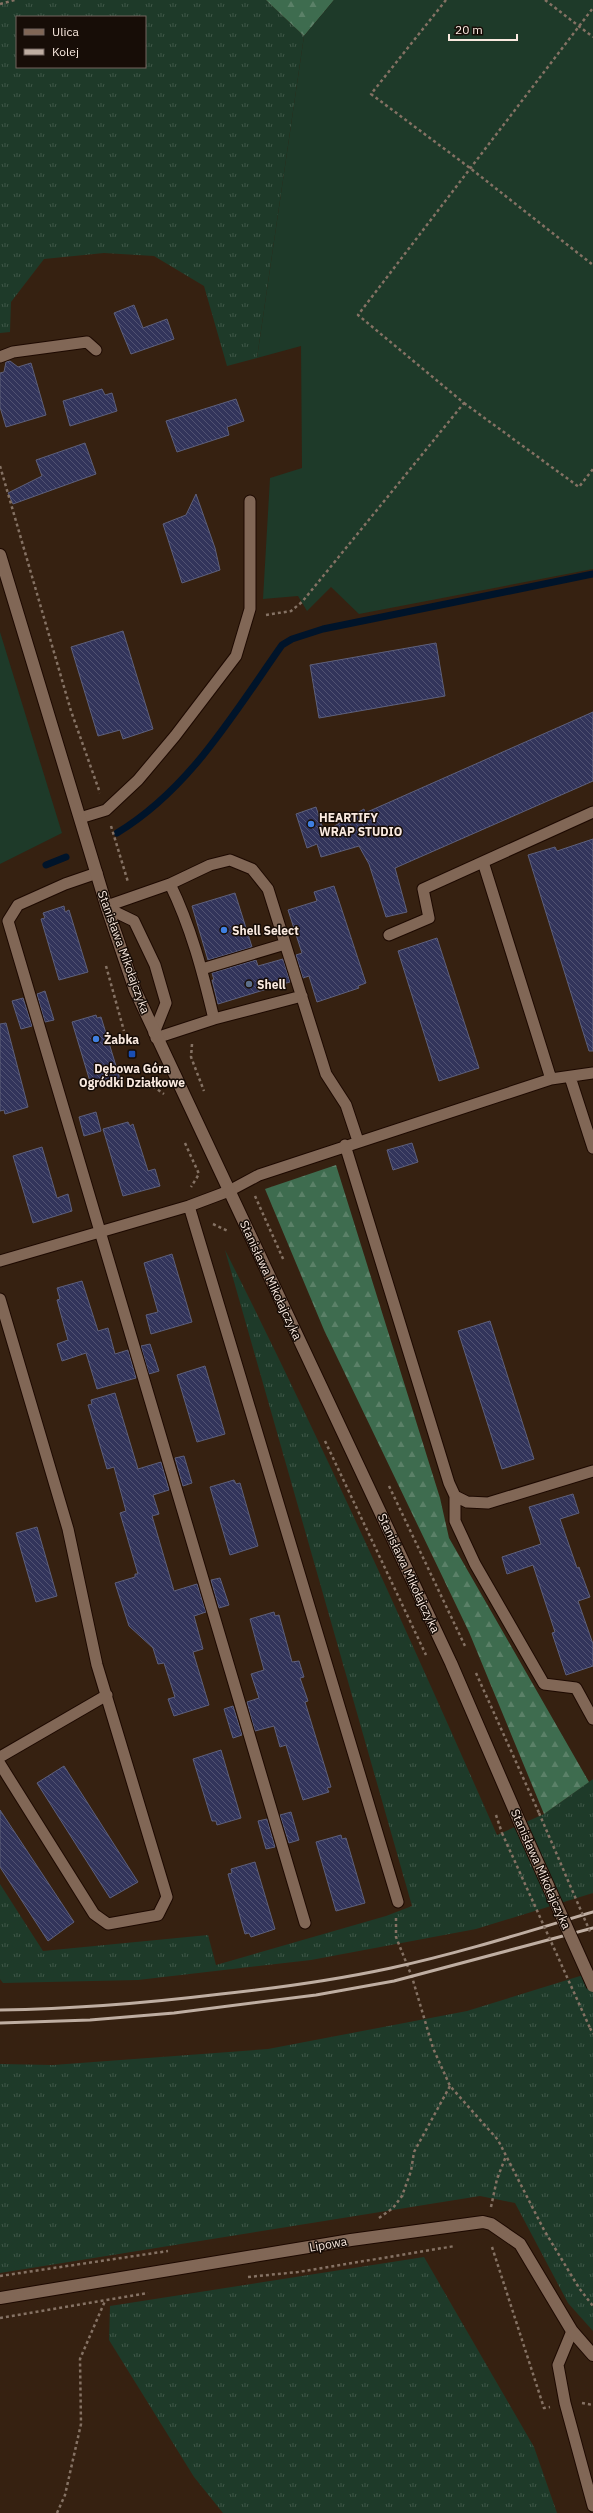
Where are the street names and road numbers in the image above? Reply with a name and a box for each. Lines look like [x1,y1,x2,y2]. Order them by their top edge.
street label: Stanisława Mikołajczyka [95,888,153,1016]
street label: Stanisława Mikołajczyka [237,1218,305,1343]
street label: Stanisława Mikołajczyka [375,1511,443,1636]
street label: Stanisława Mikołajczyka [508,1807,575,1932]
street label: Lipowa [308,2233,349,2255]

